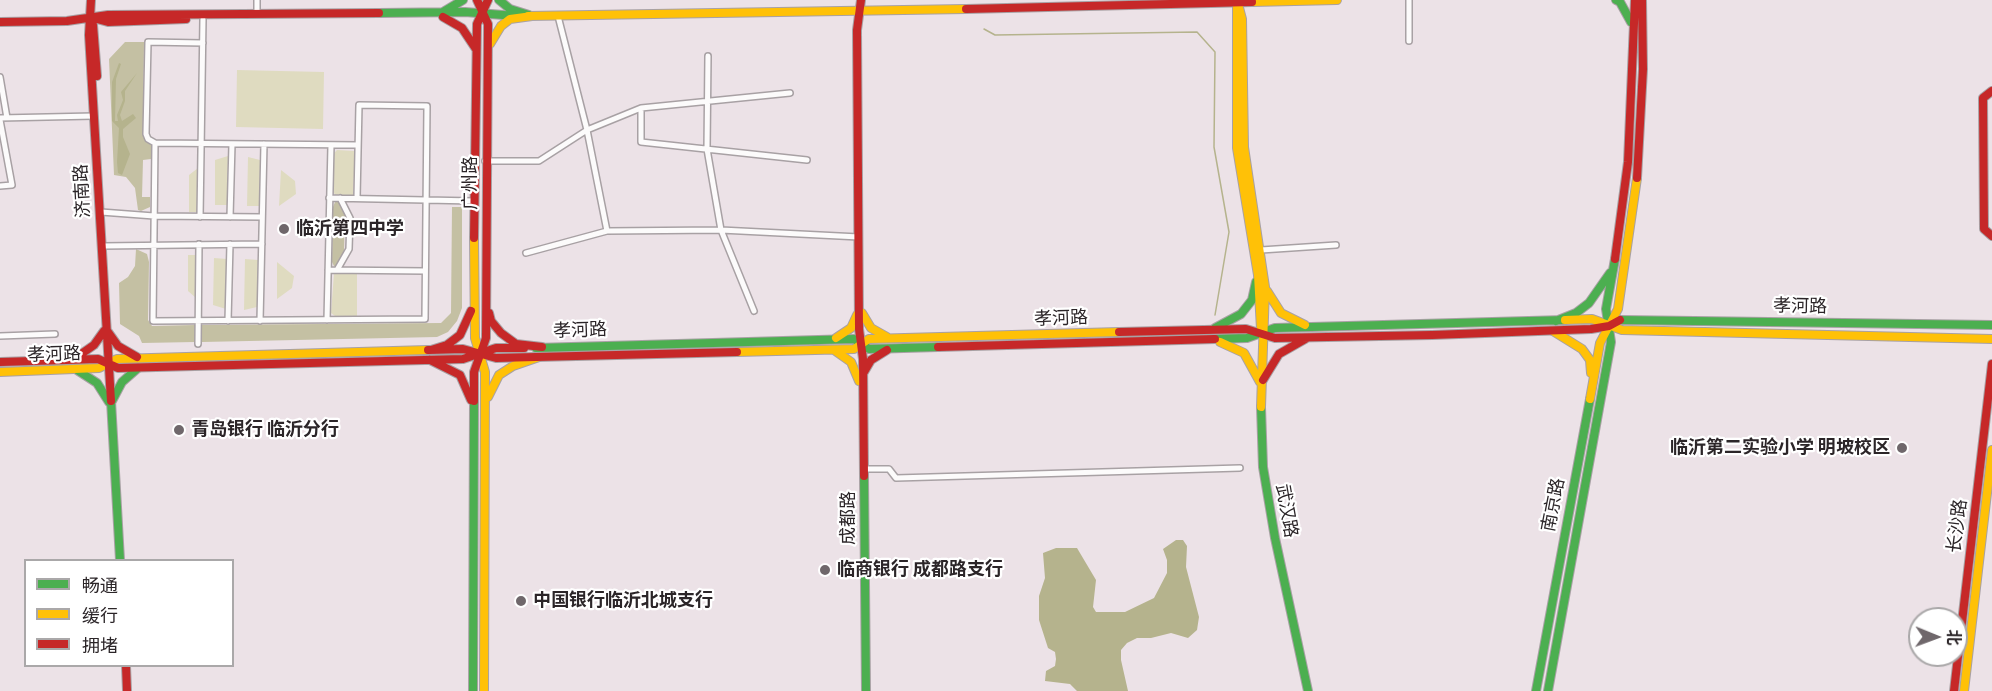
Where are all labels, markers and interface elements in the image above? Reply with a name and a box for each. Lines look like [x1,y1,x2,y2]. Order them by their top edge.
street label: 广州路 [460,156,482,210]
street label: 济南路 [71,163,95,219]
place label: 临沂第四中学 [296,218,404,240]
marker: 临沂第四中学 [277,222,291,236]
street label: 孝河路 [1773,296,1827,318]
street label: 孝河路 [1034,307,1088,331]
street label: 孝河路 [553,319,607,343]
street label: 孝河路 [27,343,81,367]
place label: 青岛银行 临沂分行 [191,419,339,441]
marker: 青岛银行 临沂分行 [172,423,186,437]
place label: 临沂第二实验小学 明坡校区 [1670,437,1890,459]
marker: 临沂第二实验小学 明坡校区 [1895,441,1909,455]
street label: 南京路 [1538,476,1570,534]
street label: 武汉路 [1271,483,1301,539]
street label: 成都路 [838,491,860,545]
street label: 长沙路 [1944,498,1972,554]
legend [24,559,234,667]
place label: 临商银行 成都路支行 [837,559,1003,581]
marker: 临商银行 成都路支行 [818,563,832,577]
text: 畅通 [82,573,118,598]
place label: 中国银行临沂北城支行 [533,590,713,612]
marker: 中国银行临沂北城支行 [514,594,528,608]
text: 缓行 [82,603,118,628]
north arrow [1908,607,1968,667]
text: 北 [1943,629,1965,645]
text: 拥堵 [82,633,118,658]

